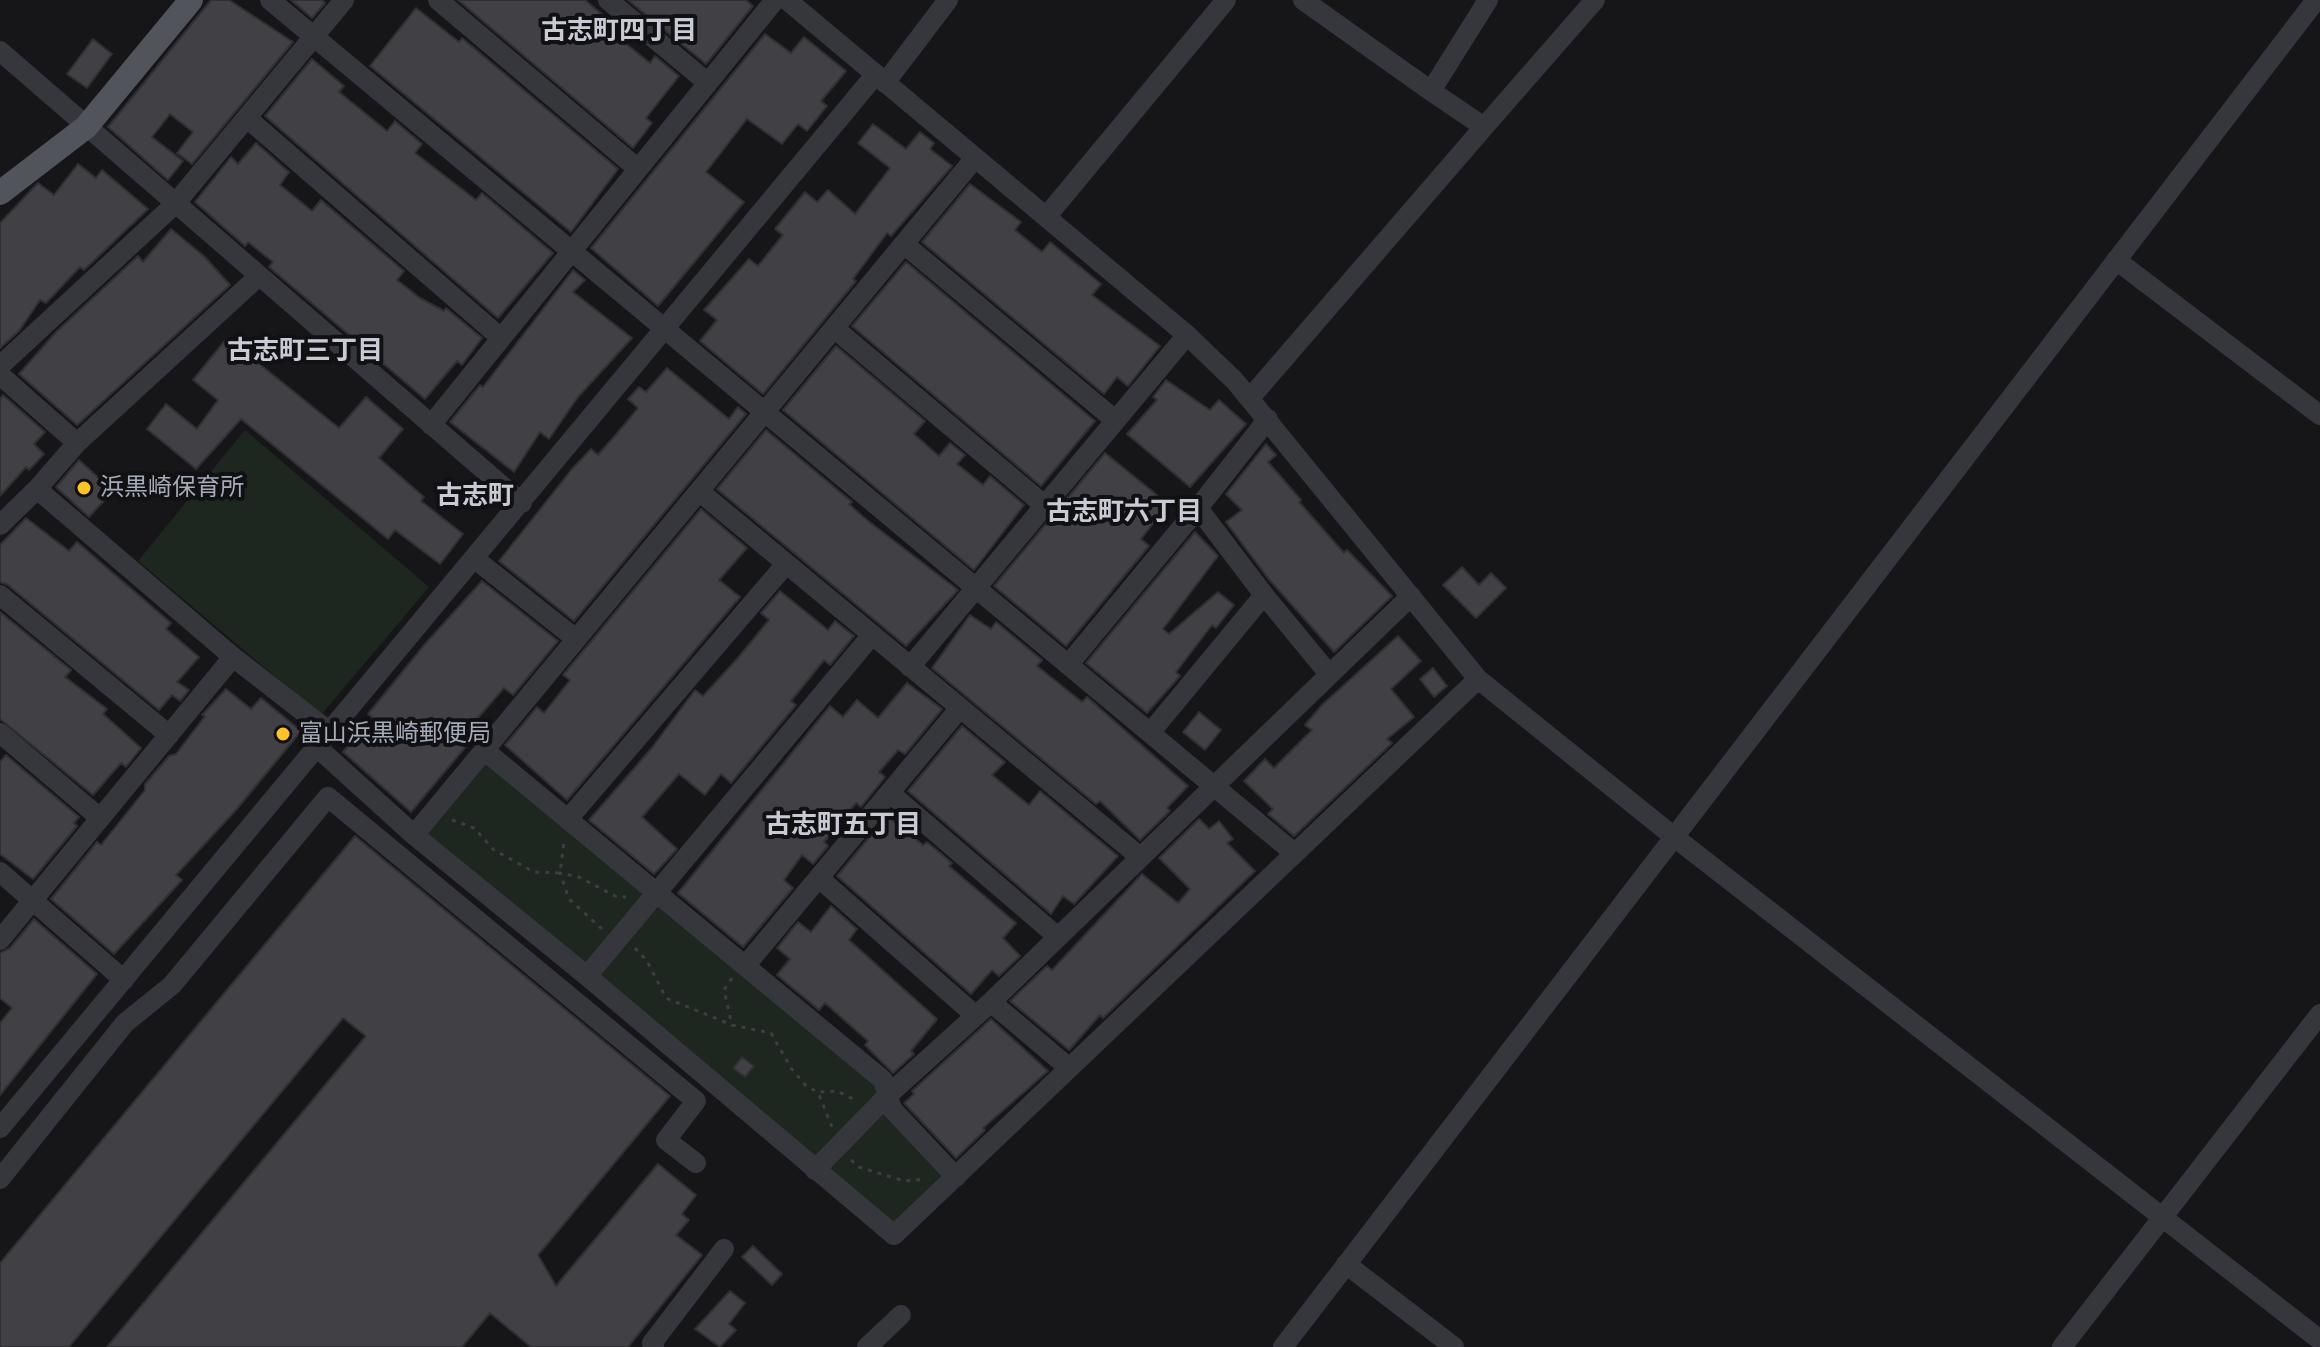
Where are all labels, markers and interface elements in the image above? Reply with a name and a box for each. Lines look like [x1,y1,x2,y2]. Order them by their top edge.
district label: 古志町四丁目 [541,16,697,48]
district label: 古志町三丁目 [227,336,383,368]
place label: 浜黒崎保育所 [100,474,244,502]
marker: 浜黒崎保育所 [75,479,93,497]
district label: 古志町 [436,481,514,513]
district label: 古志町六丁目 [1046,497,1202,529]
place label: 富山浜黒崎郵便局 [299,720,491,748]
marker: 富山浜黒崎郵便局 [274,725,292,743]
district label: 古志町五丁目 [765,810,921,842]

